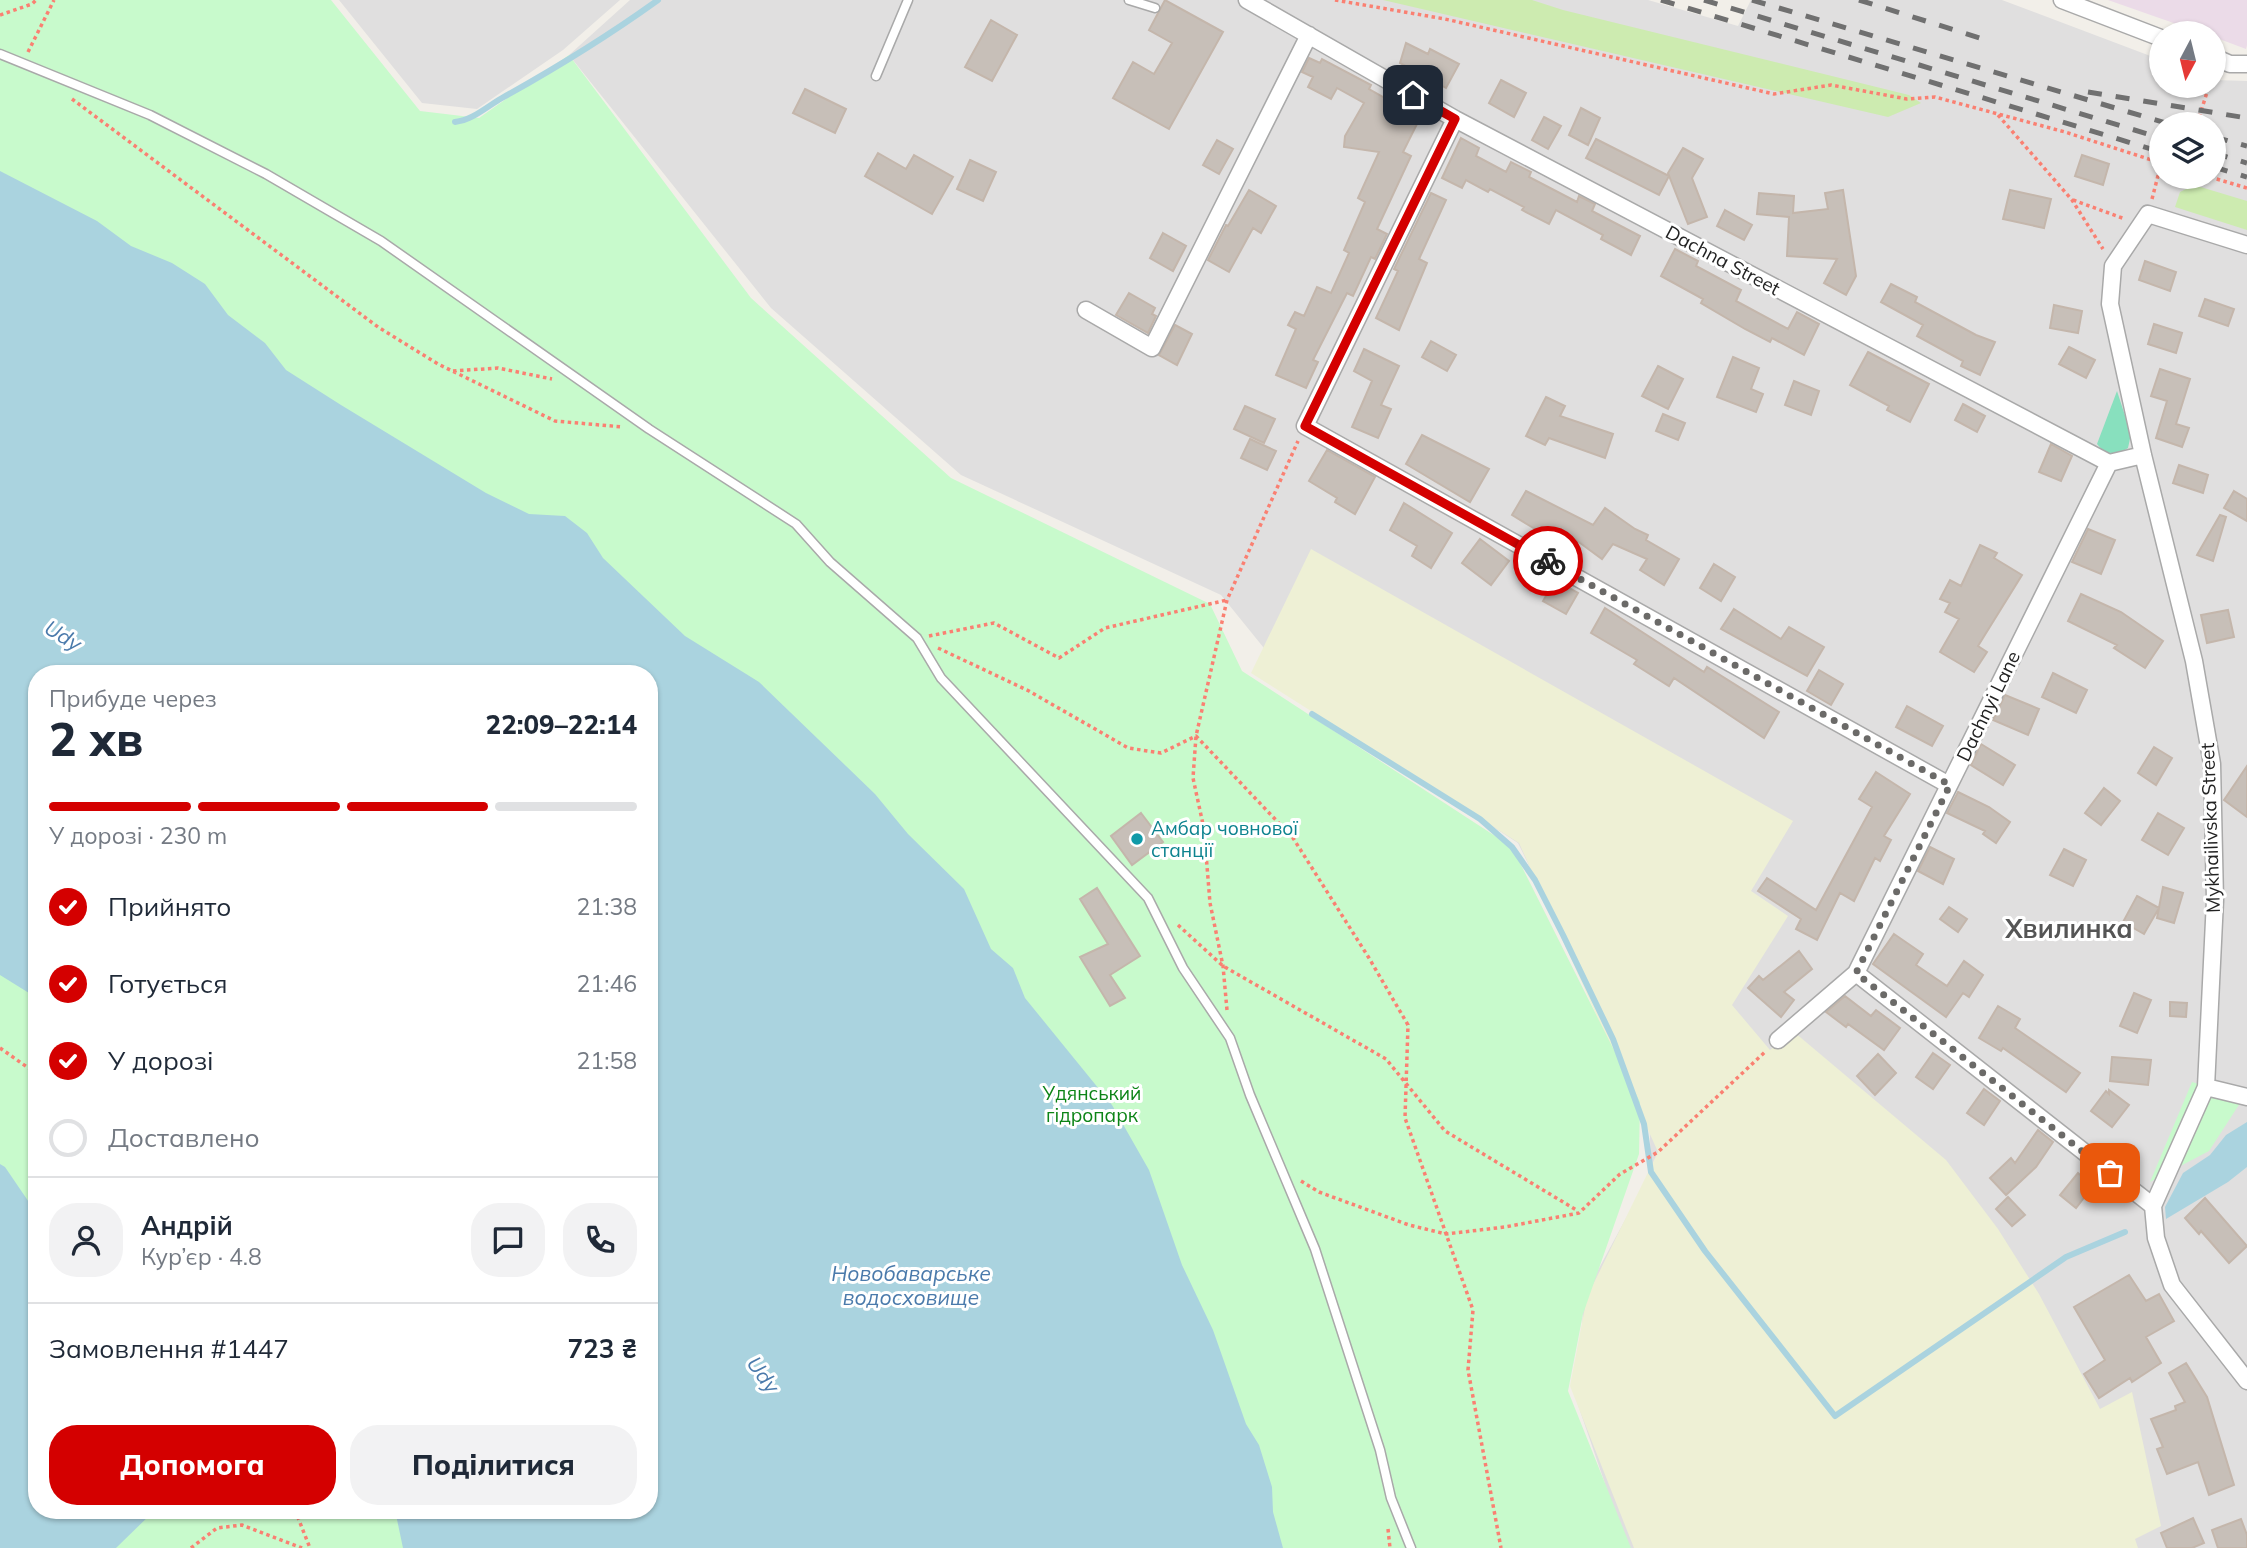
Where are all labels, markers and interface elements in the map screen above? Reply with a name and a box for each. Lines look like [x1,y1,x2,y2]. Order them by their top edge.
north arrow [2149,21,2226,98]
map controls [2149,21,2226,189]
pin [1383,65,1443,125]
icon: home [1394,76,1432,114]
button: layers [2149,112,2226,189]
street label: Dachna Street [1662,220,1785,300]
courier [1513,526,1583,596]
icon: bike [1529,542,1567,580]
water label: Udy [40,614,88,657]
street label: Dachnyi Lane [1951,647,2025,765]
text: Прибуде через [49,684,217,713]
text: 22:09–22:14 [486,708,637,741]
text: 2 хв [49,710,143,768]
street label: Mykhailivska Street [2195,742,2225,913]
place label: Амбар човнової станції [1151,816,1298,862]
text: У дорозі · 230 m [49,821,227,850]
marker: Амбар човнової станції [1129,831,1145,847]
icon: check [49,888,87,926]
text: Прийнято [108,890,231,923]
text: 21:38 [577,892,637,921]
district label: Хвилинка [2004,912,2133,945]
icon: check [49,965,87,1003]
text: Готується [108,967,227,1000]
text: 21:46 [577,969,637,998]
icon: check [49,1042,87,1080]
text: У дорозі [108,1044,214,1077]
text: 21:58 [577,1046,637,1075]
park label: Удянський гідропарк [1042,1081,1141,1127]
text: Доставлено [108,1121,260,1154]
pin [2080,1143,2140,1203]
icon: bag [2091,1154,2129,1192]
button: person [49,1203,123,1277]
button: chat [471,1203,545,1277]
button: phone [563,1203,637,1277]
text: Андрій [141,1209,233,1242]
text: Кур’єр · 4.8 [141,1242,262,1271]
water label: Новобаварське водосховище [831,1260,991,1310]
text: Замовлення #1447 [49,1332,289,1365]
text: 723 ₴ [567,1332,637,1365]
water label: Udy [742,1351,786,1399]
button: Допомога [49,1425,336,1505]
button: Поділитися [350,1425,637,1505]

